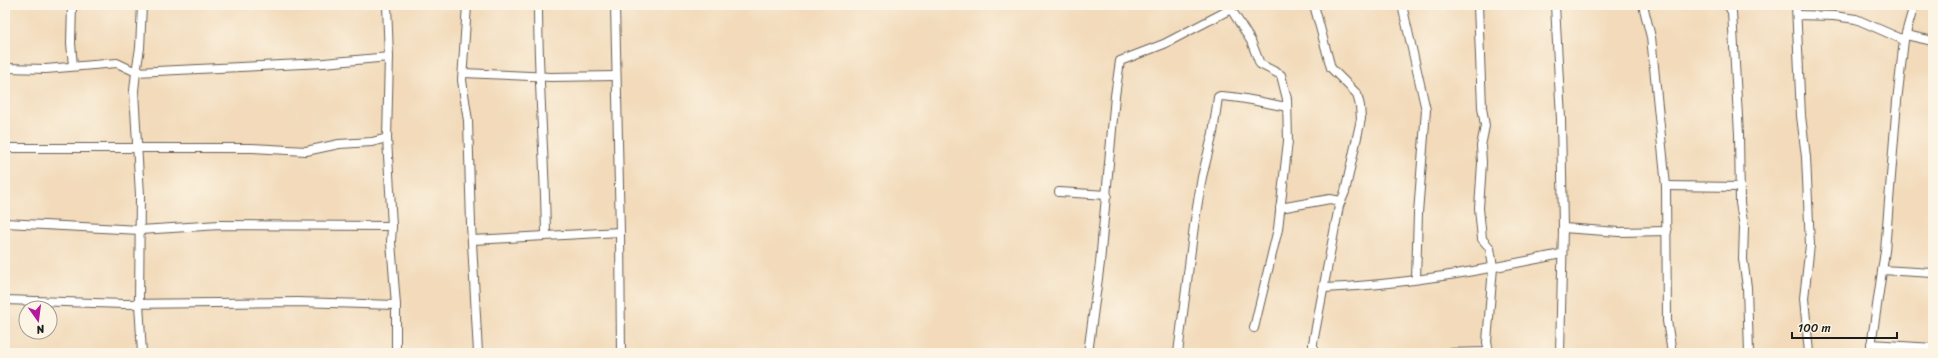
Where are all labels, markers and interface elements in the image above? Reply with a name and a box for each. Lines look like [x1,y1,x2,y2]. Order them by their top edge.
north arrow [18,300,58,340]
scale bar [1792,314,1897,340]
text: 100 m [1798,317,1831,339]
text: N [34,319,47,339]

